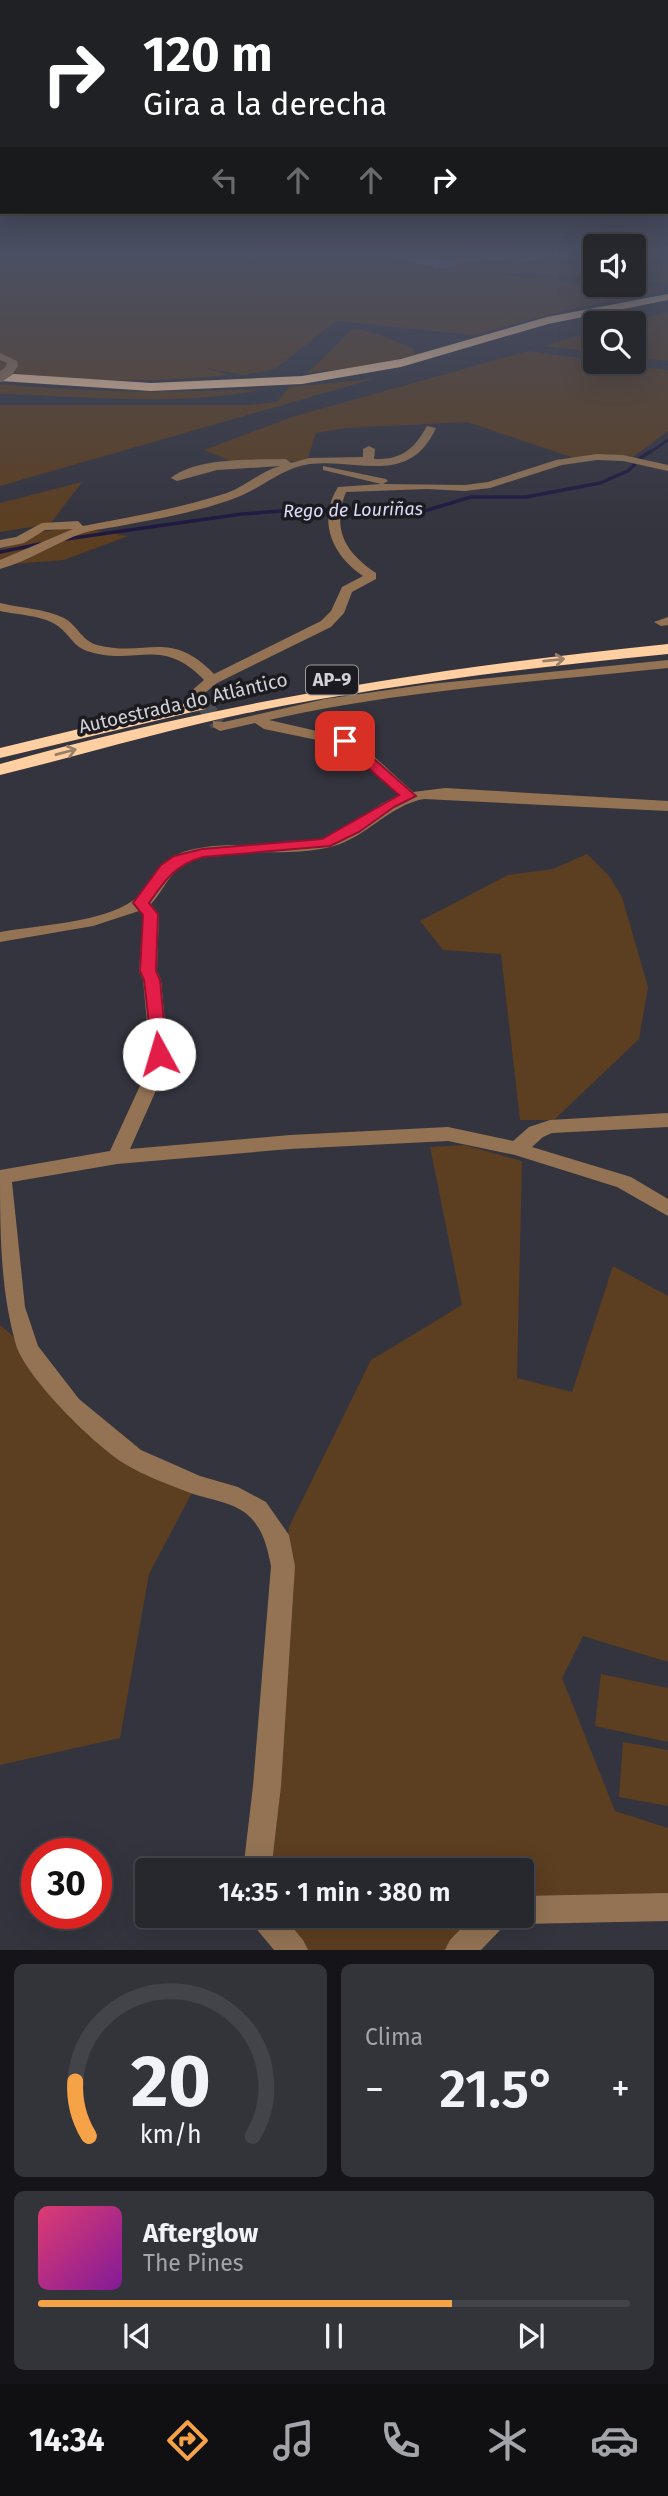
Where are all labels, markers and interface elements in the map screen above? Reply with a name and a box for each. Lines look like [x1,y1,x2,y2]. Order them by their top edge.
text: 120 m [143,25,273,84]
icon: right [28,28,119,119]
text: Gira a la derecha [143,85,387,123]
icon: left [206,161,244,199]
icon: ahead [279,161,317,199]
icon: ahead [352,161,390,199]
icon: right [425,161,463,199]
map controls [583,234,646,374]
button: sound [583,234,646,297]
button: search [583,311,646,374]
water label: Rego de Louriñas [283,498,423,522]
one-way arrow [542,653,564,666]
road number: AP-9 [306,666,358,694]
street label: Autoestrada do Atlántico [76,668,290,738]
pin [315,711,375,771]
icon: arrive [326,722,364,760]
one-way arrow [54,745,77,758]
position arrow [122,1017,196,1091]
speed limit sign: 30 [21,1838,112,1929]
text: 14:35 · 1 min · 380 m [218,1877,451,1908]
text: Clima [365,2023,423,2051]
text: 20 [130,2039,211,2126]
text: 21.5° [439,2058,556,2121]
text: − [365,2066,384,2112]
text: + [611,2066,630,2112]
text: km/h [140,2120,201,2150]
text: Afterglow [143,2218,258,2249]
text: The Pines [143,2249,244,2277]
icon: previous [118,2317,156,2355]
icon: pause [315,2317,353,2355]
icon: next [512,2317,550,2355]
icon: directions [163,2416,212,2465]
icon: music [269,2416,318,2465]
icon: phone [376,2416,425,2465]
icon: climate [483,2416,532,2465]
icon: car [590,2416,639,2465]
text: 14:34 [29,2421,105,2459]

